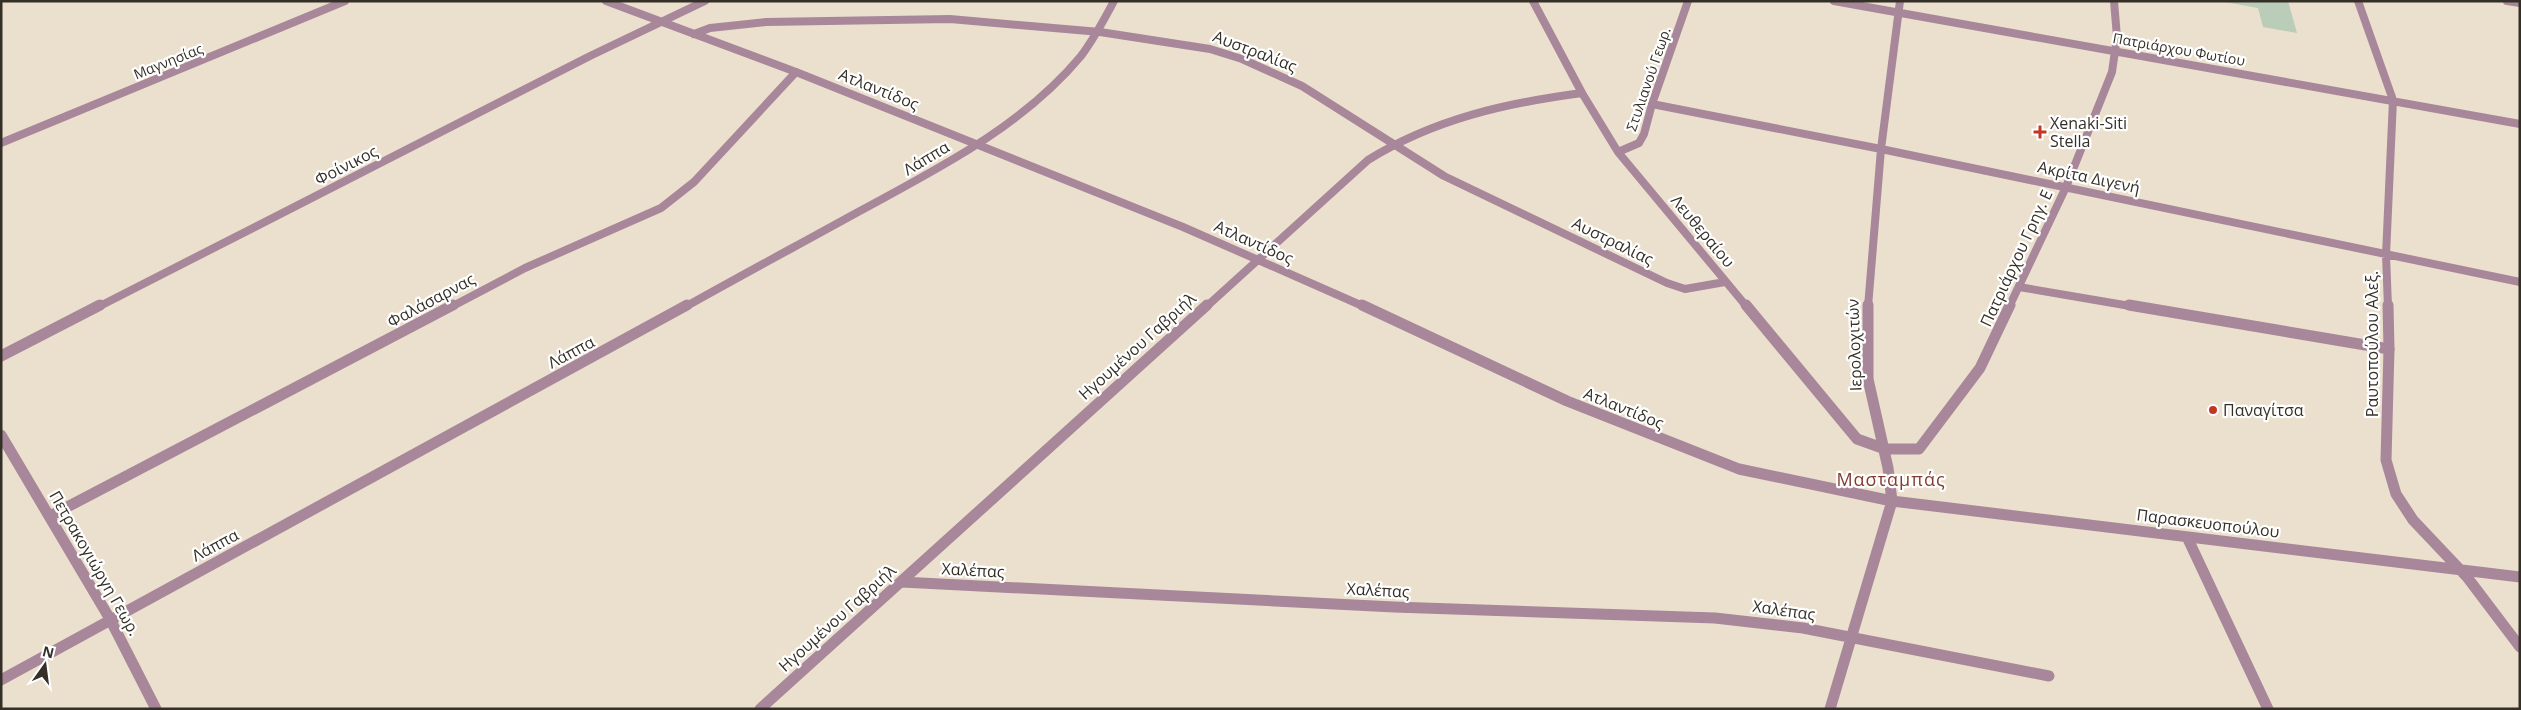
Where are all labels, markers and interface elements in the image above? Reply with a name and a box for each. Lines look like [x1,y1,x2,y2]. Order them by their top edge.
street label: Στυλιανού Γεωρ. [1621,24,1675,134]
street label: Αυστραλίας [1210,25,1300,77]
street label: Πατριάρχου Φωτίου [2111,28,2247,70]
street label: Μαγνησίας [131,38,206,83]
street label: Ατλαντίδος [836,63,923,115]
place label: Xenaki-Siti Stella [2050,112,2127,152]
marker: Xenaki-Siti Stella [2034,126,2046,138]
street label: Λάππα [899,136,953,180]
street label: Φοίνικος [311,140,381,190]
street label: Ακρίτα Διγενή [2036,155,2142,199]
street label: Πατριάρχου Γρηγ. Ε [1975,186,2057,330]
street label: Λευθεραίου [1666,190,1740,272]
street label: Αυστραλίας [1569,212,1658,270]
street label: Ατλαντίδος [1211,215,1297,269]
street label: Φαλάσαρνας [383,268,479,332]
street label: Ραυτοπούλου Αλεξ. [2361,271,2383,417]
street label: Ηγουμένου Γαβριήλ [1074,287,1201,405]
street label: Ιερολοχιτών [1841,298,1867,392]
street label: Λάππα [544,330,598,373]
street label: Ατλαντίδος [1581,382,1668,434]
place label: Παναγίτσα [2223,399,2304,421]
marker: Παναγίτσα [2207,404,2219,416]
district label: Μασταμπάς [1836,467,1946,491]
street label: Πετρακογιώργη Γεωρ. [44,486,146,640]
street label: Παρασκευοπούλου [2135,503,2281,543]
street label: Λάππα [188,523,242,566]
street label: Χαλέπας [941,557,1005,583]
street label: Ηγουμένου Γαβριήλ [774,559,901,677]
street label: Χαλέπας [1346,577,1410,603]
street label: Χαλέπας [1751,595,1817,625]
north arrow [20,640,70,690]
text: N [40,641,56,662]

